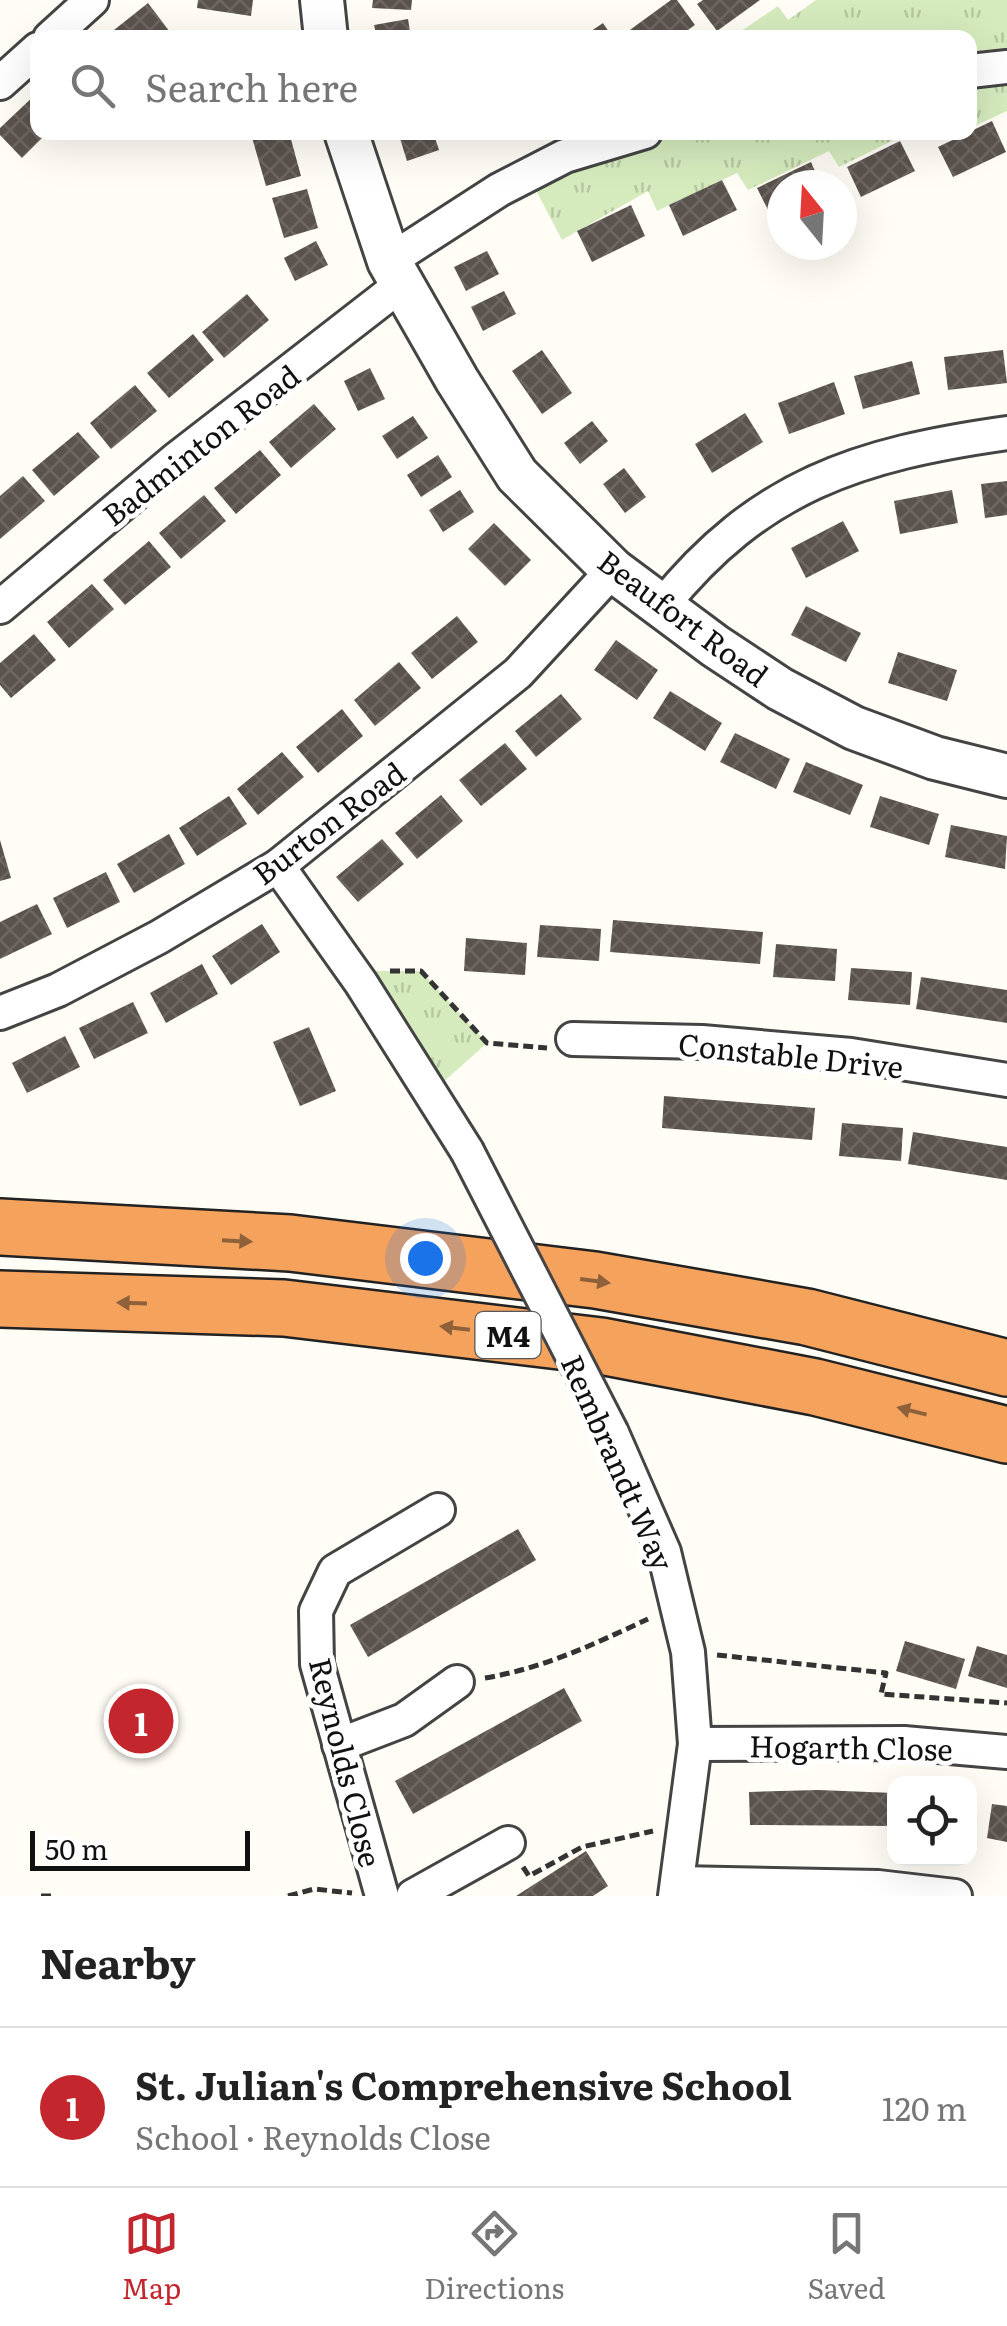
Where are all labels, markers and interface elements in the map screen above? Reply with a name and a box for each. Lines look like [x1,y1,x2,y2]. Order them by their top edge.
search box [30,30,977,140]
text: Search here [145,57,358,114]
icon: search [65,58,120,113]
north arrow [767,170,857,260]
street label: Badminton Road [92,353,308,535]
street label: Beaufort Road [589,538,779,696]
street label: Burton Road [243,750,413,894]
street label: Constable Drive [676,1020,906,1088]
one-way arrow [222,1233,254,1249]
your location [400,1233,451,1284]
one-way arrow [580,1273,611,1289]
one-way arrow [115,1295,147,1311]
road number: M4 [476,1312,540,1358]
one-way arrow [439,1320,471,1336]
street label: Rembrandt Way [552,1347,687,1578]
one-way arrow [897,1403,928,1419]
street label: Reynolds Close [300,1653,394,1871]
pin: 1 [108,1684,174,1758]
street label: Hogarth Close [749,1722,953,1770]
map controls [887,1776,977,1866]
button: locate [887,1776,977,1866]
scale bar [30,1826,250,1870]
text: 50 m [45,1827,108,1869]
text: Nearby [40,1930,196,1992]
text: St. Julian's Comprehensive School [135,2055,792,2112]
text: 1 [66,2083,79,2131]
text: 120 m [882,2083,967,2131]
text: School · Reynolds Close [135,2112,491,2160]
tab: Map [122,2206,181,2308]
tab: Directions [424,2206,564,2308]
tab: Saved [807,2206,885,2308]

